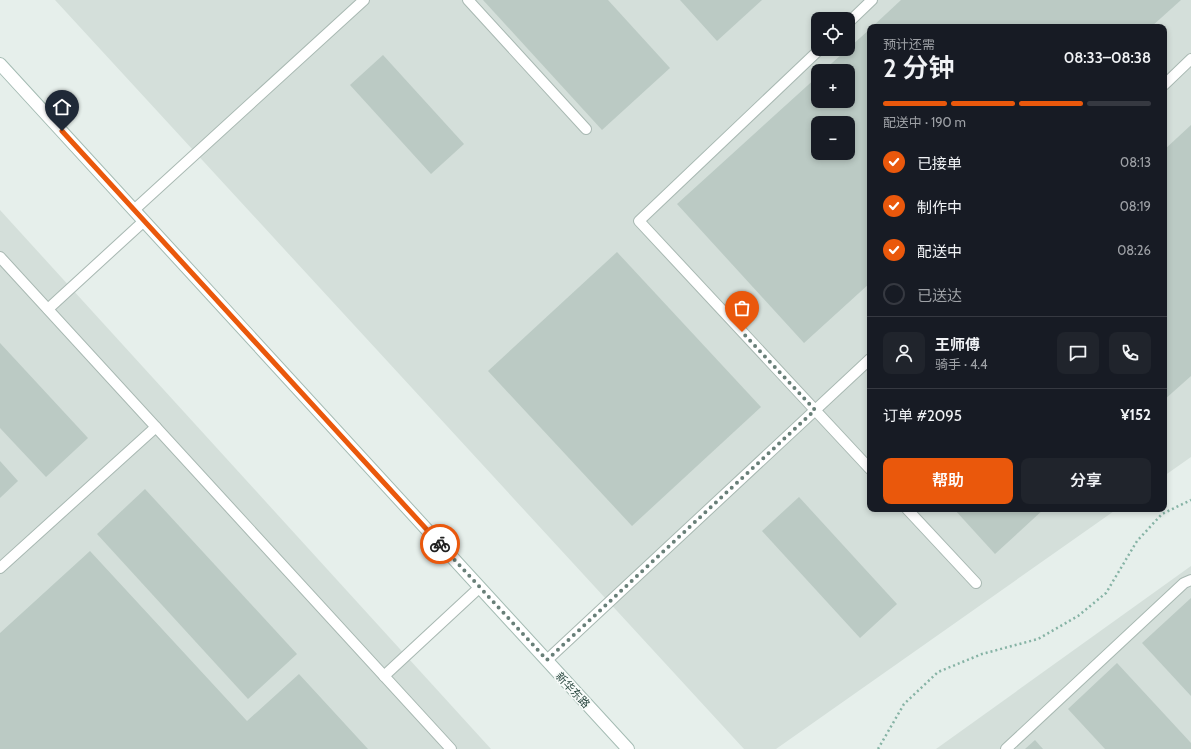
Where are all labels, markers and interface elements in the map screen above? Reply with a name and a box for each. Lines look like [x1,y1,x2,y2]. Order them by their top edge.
map controls [811,12,855,160]
button: locate [811,12,855,56]
text: 预计还需 [883,36,935,52]
text: 08:33–08:38 [1064,49,1151,67]
text: 2 分钟 [883,52,955,84]
button: + [811,64,855,108]
pin [45,90,79,131]
icon: home [51,96,73,118]
text: 配送中 · 190 m [883,114,966,130]
button: − [811,116,855,160]
icon: check [883,151,905,173]
text: 08:13 [1120,154,1151,170]
text: 已接单 [917,155,962,173]
icon: check [883,195,905,217]
text: 08:19 [1120,198,1151,214]
text: 制作中 [917,199,962,217]
icon: check [883,239,905,261]
text: 08:26 [1117,242,1151,258]
text: 配送中 [917,243,962,261]
text: 已送达 [917,287,962,305]
pin [725,291,759,332]
icon: bag [731,297,753,319]
button: person [883,332,925,374]
button: chat [1057,332,1099,374]
button: phone [1109,332,1151,374]
text: 王师傅 [935,336,980,354]
text: 骑手 · 4.4 [935,356,987,372]
text: ¥152 [1120,406,1151,424]
text: 订单 #2095 [883,407,962,425]
button: 帮助 [883,458,1013,504]
button: 分享 [1021,458,1151,504]
courier [420,524,460,564]
icon: bike [429,533,451,555]
street label: 新华东路 [553,669,593,711]

